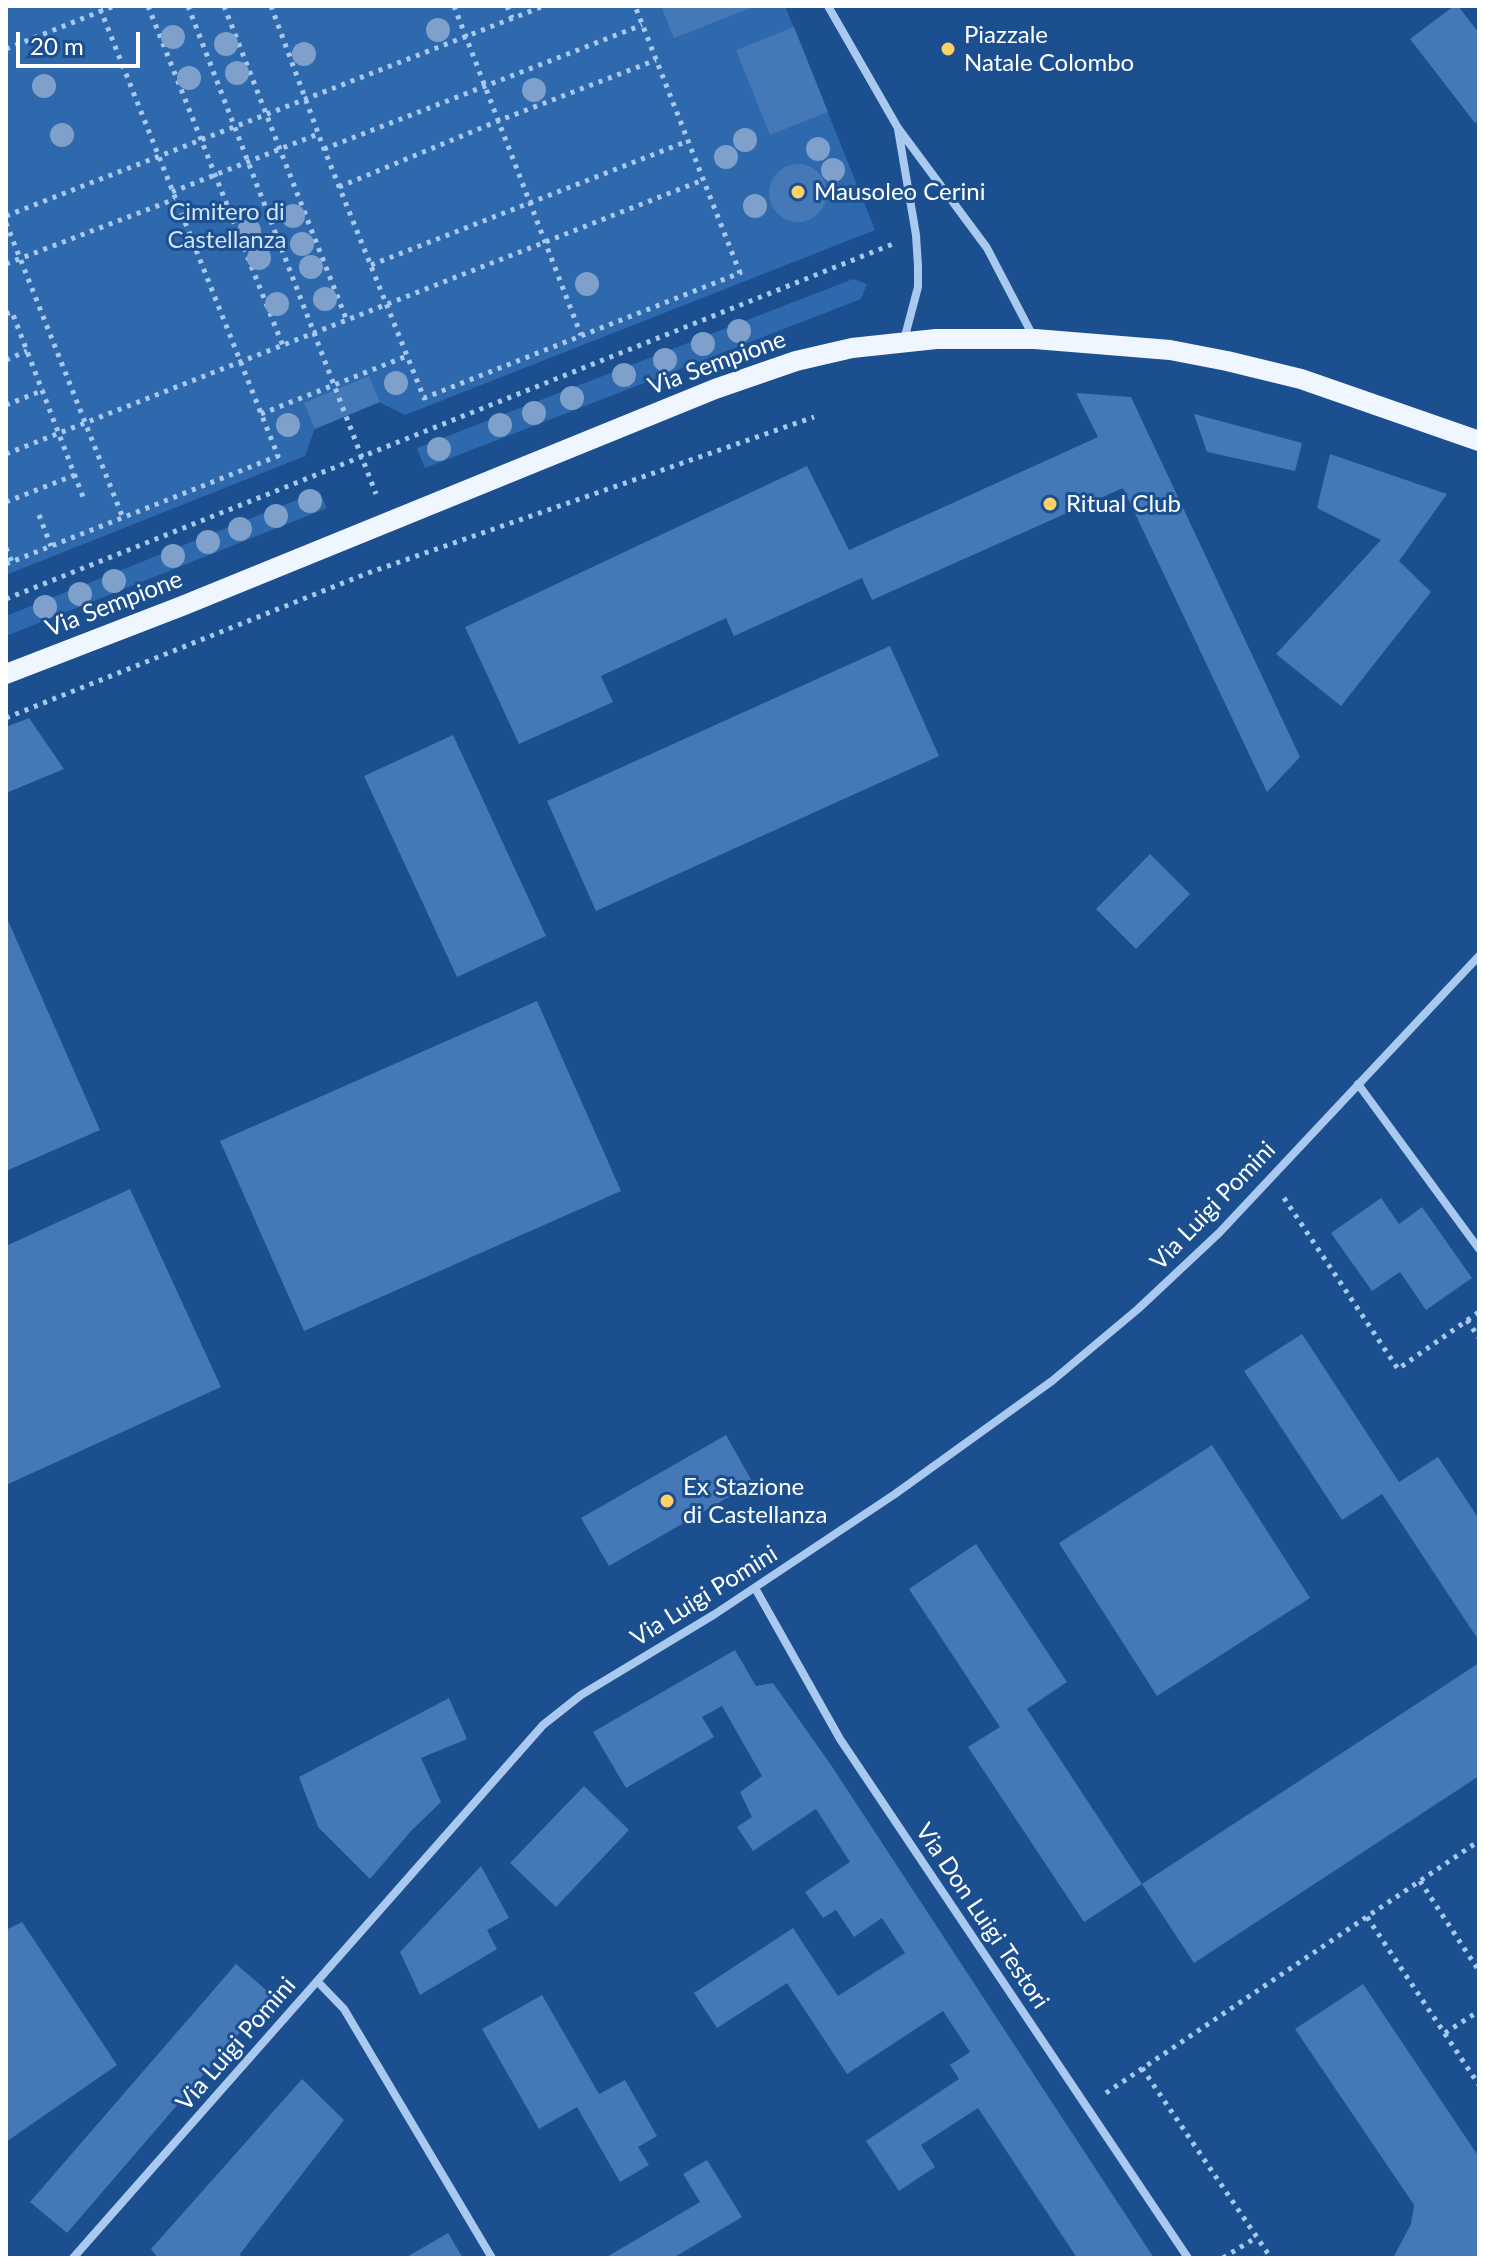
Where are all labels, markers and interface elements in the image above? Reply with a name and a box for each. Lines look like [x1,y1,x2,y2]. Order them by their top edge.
scale bar [20,16,144,66]
place label: Piazzale Natale Colombo [964,21,1134,77]
text: 20 m [30,31,84,60]
marker: Piazzale Natale Colombo [939,40,957,58]
place label: Mausoleo Cerini [814,178,985,206]
marker: Mausoleo Cerini [789,183,807,201]
park label: Cimitero di Castellanza [168,198,286,254]
street label: Via Sempione [644,325,790,401]
place label: Ritual Club [1066,490,1181,518]
marker: Ritual Club [1041,495,1059,513]
street label: Via Sempione [41,565,187,643]
street label: Via Luigi Pomini [1145,1136,1281,1276]
place label: Ex Stazione di Castellanza [683,1473,827,1529]
marker: Ex Stazione di Castellanza [658,1492,676,1510]
street label: Via Luigi Pomini [625,1539,783,1653]
street label: Via Don Luigi Testori [909,1818,1055,2014]
street label: Via Luigi Pomini [170,1971,302,2117]

